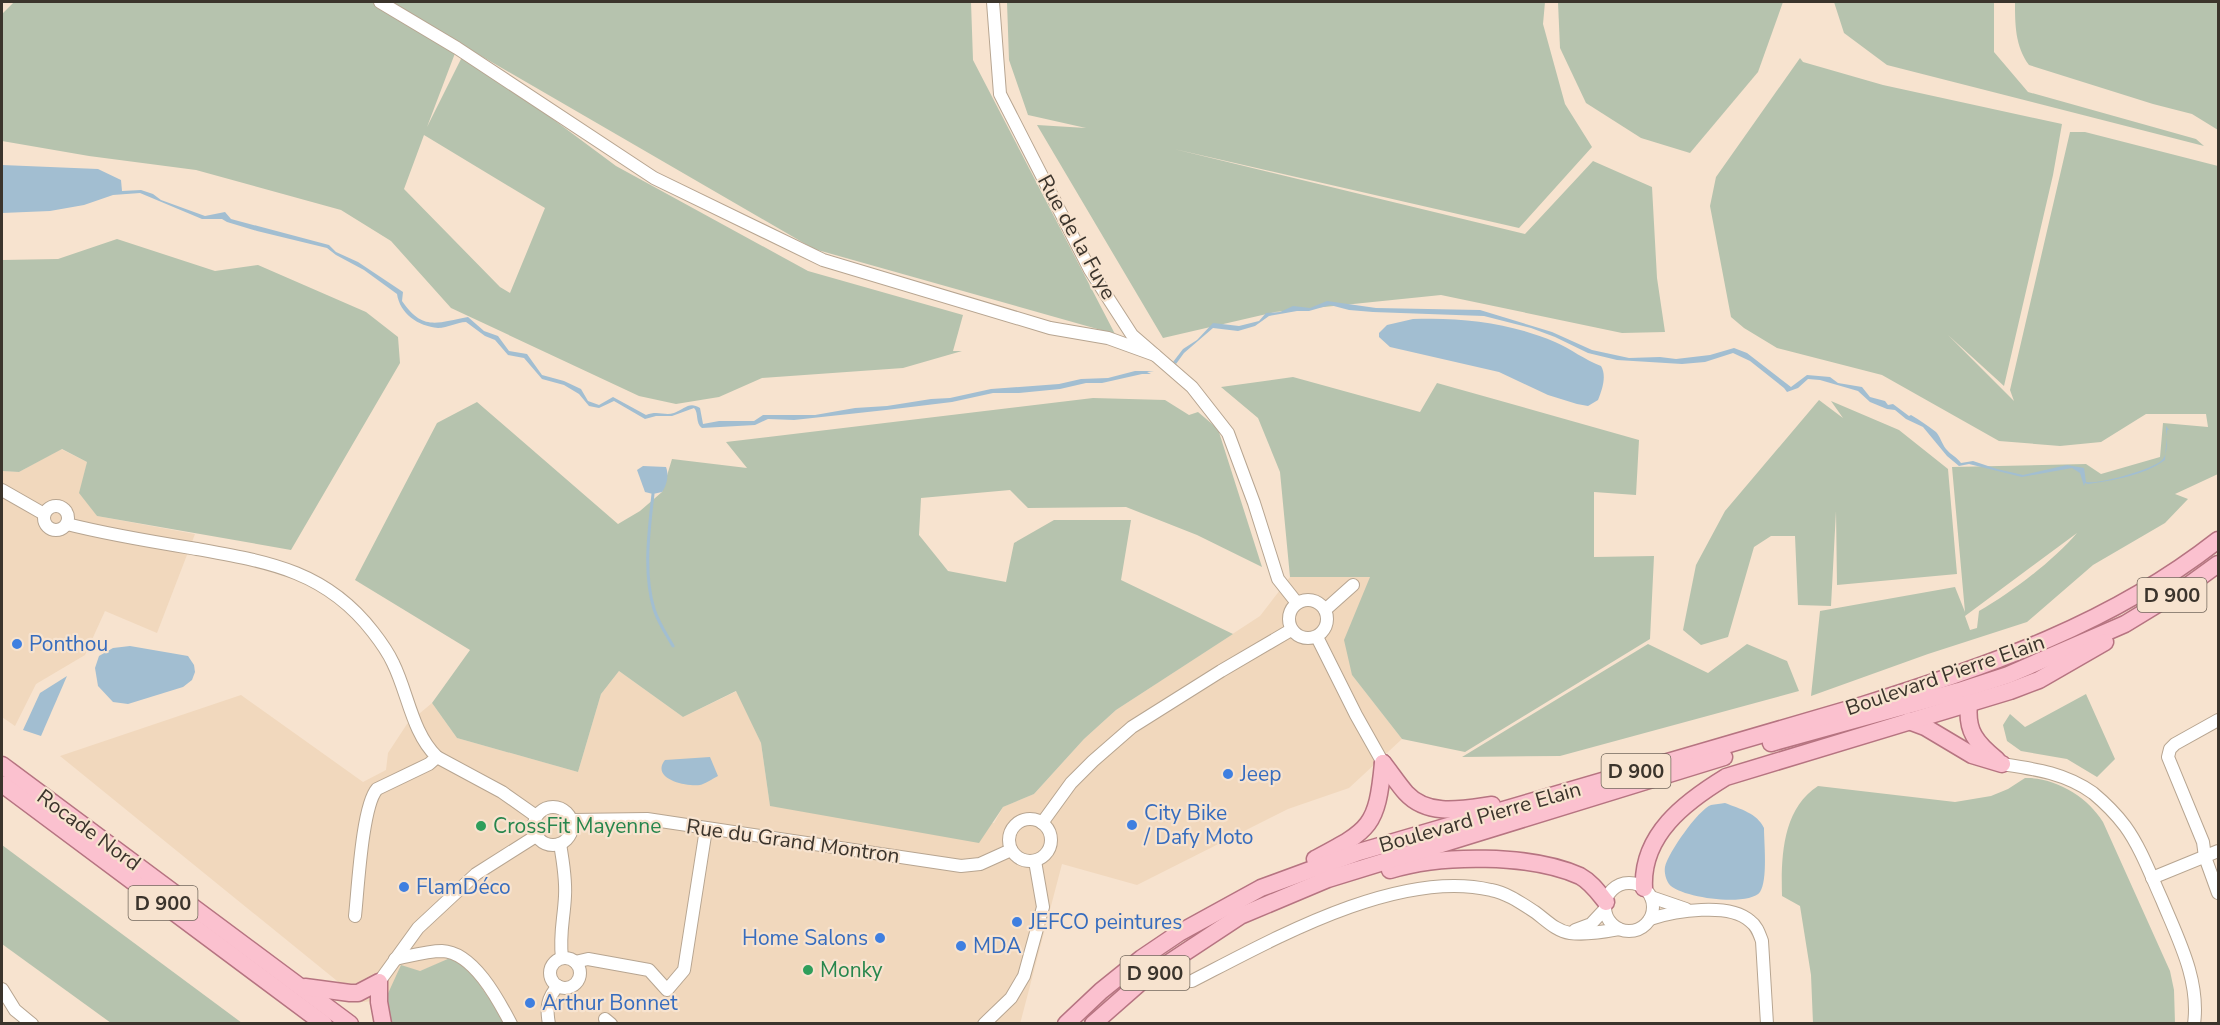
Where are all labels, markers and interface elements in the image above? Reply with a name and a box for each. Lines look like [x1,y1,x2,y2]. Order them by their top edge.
street label: Rue de la Fuye [1031,170,1123,304]
road number: D 900 [2138,578,2206,612]
street label: Boulevard Pierre Elain [1842,628,2048,722]
place label: Ponthou [29,630,108,658]
marker: Ponthou [10,637,24,651]
road number: D 900 [1602,754,1670,788]
place label: Jeep [1239,760,1281,788]
marker: Jeep [1221,767,1235,781]
street label: Boulevard Pierre Elain [1376,775,1584,859]
street label: Rocade Nord [31,783,147,877]
place label: City Bike / Dafy Moto [1143,799,1254,851]
place label: CrossFit Mayenne [493,812,661,840]
street label: Rue du Grand Montron [685,812,901,870]
marker: City Bike / Dafy Moto [1125,818,1139,832]
marker: CrossFit Mayenne [474,819,488,833]
place label: FlamDéco [416,873,511,901]
marker: FlamDéco [397,880,411,894]
road number: D 900 [128,886,198,920]
place label: JEFCO peintures [1028,908,1182,936]
marker: JEFCO peintures [1010,915,1024,929]
place label: Home Salons [742,924,868,952]
marker: Home Salons [873,931,887,945]
place label: MDA [973,932,1022,960]
marker: MDA [954,939,968,953]
place label: Monky [820,956,883,984]
road number: D 900 [1120,956,1190,990]
marker: Monky [801,963,815,977]
place label: Arthur Bonnet [542,989,678,1017]
marker: Arthur Bonnet [523,996,537,1010]

